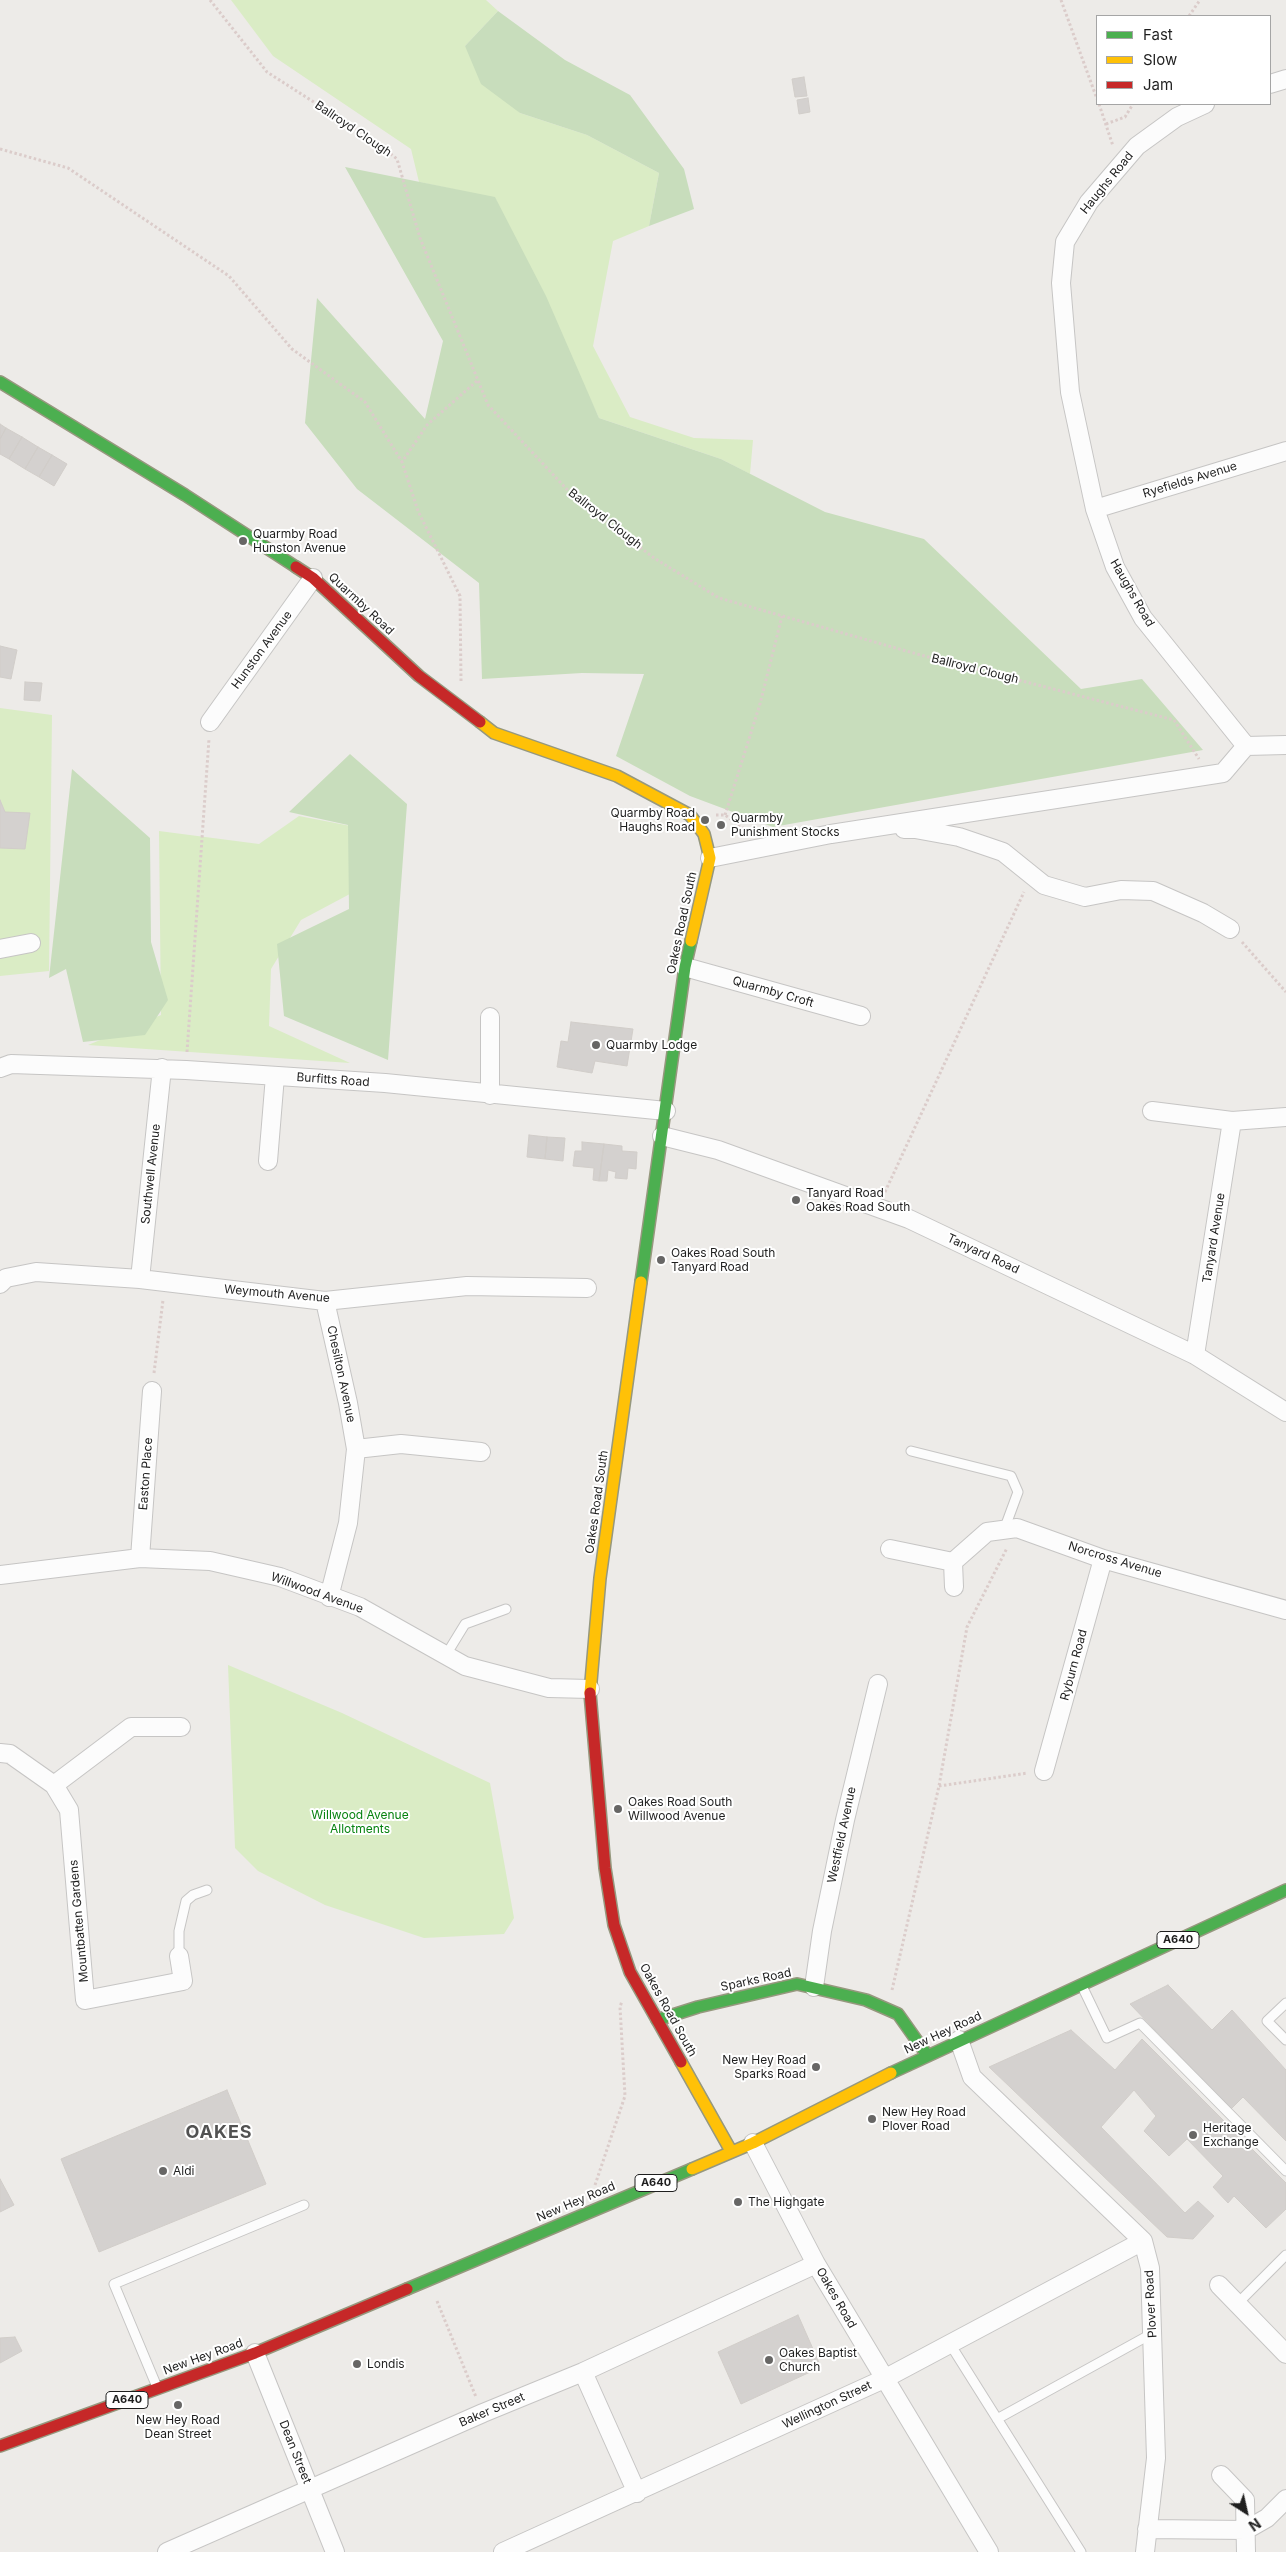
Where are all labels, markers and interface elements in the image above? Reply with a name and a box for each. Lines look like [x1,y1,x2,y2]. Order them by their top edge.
legend [1096,15,1271,105]
text: Fast [1143,25,1173,44]
text: Slow [1143,50,1177,69]
text: Jam [1143,75,1173,94]
street label: Ballroyd Clough [312,98,394,160]
street label: Haughs Road [1078,149,1136,217]
street label: Ryefields Avenue [1141,459,1239,501]
street label: Ballroyd Clough [565,486,645,552]
place label: Quarmby Road Hunston Avenue [253,527,346,555]
marker: Quarmby Road Hunston Avenue [237,535,249,547]
street label: Haughs Road [1107,557,1157,629]
street label: Quarmby Road [325,570,397,638]
street label: Hunston Avenue [229,608,295,692]
street label: Ballroyd Clough [930,651,1020,687]
place label: Quarmby Road Haughs Road [611,806,695,834]
place label: Quarmby Punishment Stocks [731,811,840,839]
marker: Quarmby Road Haughs Road [699,814,711,826]
marker: Quarmby Punishment Stocks [715,819,727,831]
street label: Oakes Road South [664,871,700,975]
street label: Quarmby Croft [731,974,815,1010]
place label: Quarmby Lodge [606,1038,697,1052]
marker: Quarmby Lodge [590,1039,602,1051]
street label: Burfitts Road [296,1070,370,1090]
street label: Southwell Avenue [139,1123,163,1225]
place label: Tanyard Road Oakes Road South [806,1186,910,1214]
street label: Tanyard Avenue [1200,1192,1228,1284]
marker: Tanyard Road Oakes Road South [790,1194,802,1206]
street label: Tanyard Road [945,1231,1021,1277]
place label: Oakes Road South Tanyard Road [671,1246,775,1274]
marker: Oakes Road South Tanyard Road [655,1254,667,1266]
street label: Weymouth Avenue [224,1282,330,1306]
street label: Chesilton Avenue [324,1324,358,1424]
street label: Easton Place [136,1437,156,1511]
street label: Oakes Road South [583,1449,611,1555]
street label: Norcross Avenue [1066,1539,1164,1581]
street label: Willwood Avenue [269,1570,365,1616]
street label: Ryburn Road [1058,1628,1090,1702]
street label: Westfield Avenue [825,1785,859,1885]
place label: Oakes Road South Willwood Avenue [628,1795,732,1823]
marker: Oakes Road South Willwood Avenue [612,1803,624,1815]
park label: Willwood Avenue Allotments [311,1808,409,1836]
street label: Mountbatten Gardens [66,1859,92,1983]
road number: A640 [1157,1932,1199,1948]
street label: Oakes Road South [636,1961,700,2059]
street label: Sparks Road [719,1965,793,1995]
street label: New Hey Road [902,2009,984,2057]
place label: New Hey Road Sparks Road [722,2053,806,2081]
marker: New Hey Road Sparks Road [810,2061,822,2073]
place label: New Hey Road Plover Road [882,2105,966,2133]
marker: New Hey Road Plover Road [866,2113,878,2125]
place label: Heritage Exchange [1203,2121,1259,2149]
district label: OAKES [185,2122,253,2144]
marker: Heritage Exchange [1187,2129,1199,2141]
place label: Aldi [173,2164,194,2178]
marker: Aldi [157,2165,169,2177]
road number: A640 [635,2174,677,2192]
street label: New Hey Road [535,2179,617,2225]
place label: The Highgate [748,2195,824,2209]
marker: The Highgate [732,2196,744,2208]
street label: Oakes Road [813,2265,859,2331]
street label: Plover Road [1142,2270,1160,2338]
street label: New Hey Road [161,2336,245,2378]
place label: Oakes Baptist Church [779,2346,857,2374]
marker: Oakes Baptist Church [763,2354,775,2366]
place label: Londis [367,2357,405,2371]
marker: Londis [351,2358,363,2370]
street label: Wellington Street [780,2378,874,2432]
street label: Baker Street [457,2390,527,2430]
road number: A640 [106,2392,148,2408]
marker: New Hey Road Dean Street [172,2399,184,2411]
place label: New Hey Road Dean Street [136,2413,220,2441]
street label: Dean Street [276,2418,314,2486]
north arrow [1221,2487,1271,2537]
text: N [1246,2515,1264,2535]

